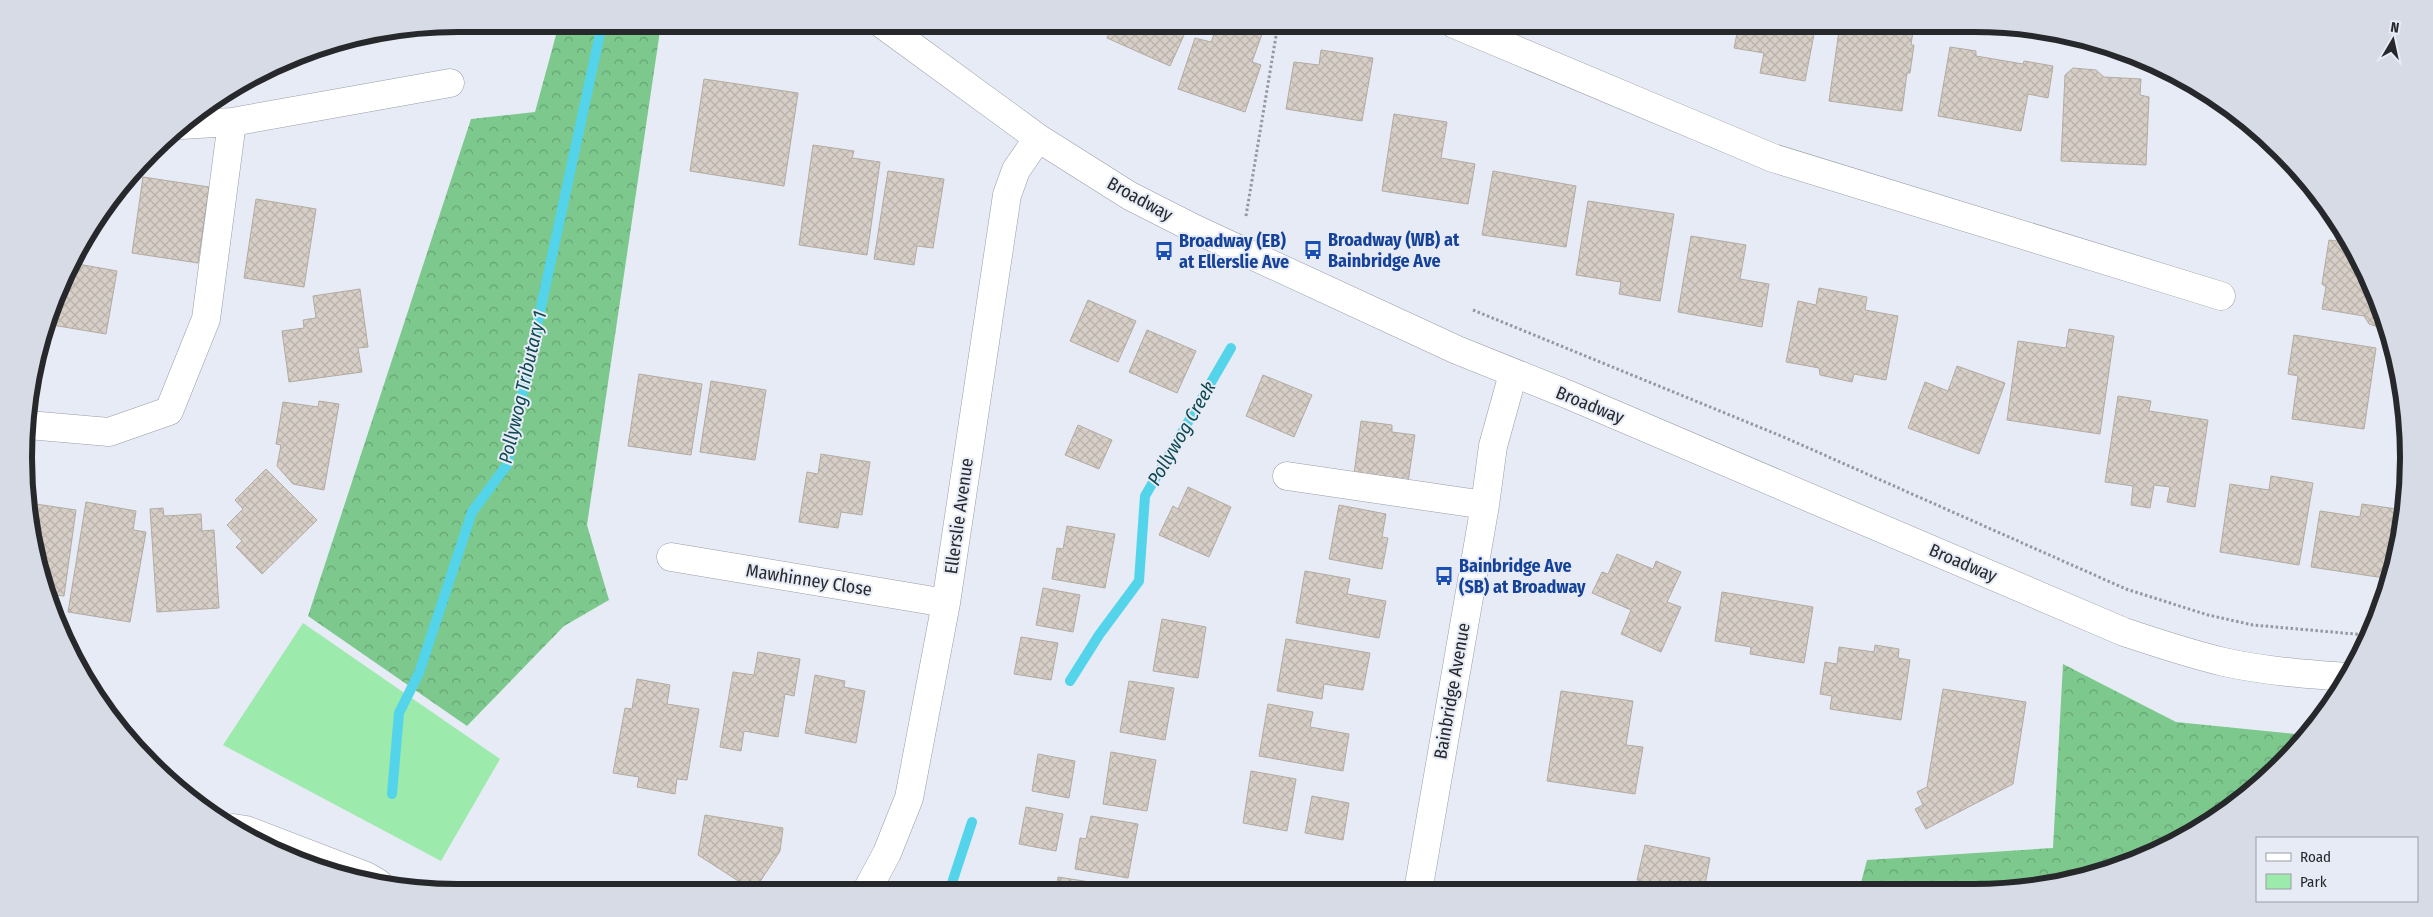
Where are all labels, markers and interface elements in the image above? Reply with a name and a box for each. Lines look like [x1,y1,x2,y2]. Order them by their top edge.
north arrow [2368,15,2418,65]
text: N [2389,19,2400,37]
street label: Broadway [1103,172,1177,226]
place label: Broadway (WB) at Bainbridge Ave [1328,229,1460,272]
place label: Broadway (EB) at Ellerslie Ave [1179,230,1289,273]
bus stop icon: Broadway (WB) at Bainbridge Ave [1302,239,1324,261]
bus stop icon: Broadway (EB) at Ellerslie Ave [1153,240,1175,262]
water label: Pollywog Tributary 1 [494,309,551,466]
water label: Pollywog Creek [1142,377,1221,490]
street label: Broadway [1553,381,1627,429]
street label: Ellerslie Avenue [940,457,978,575]
street label: Broadway [1926,539,2000,587]
place label: Bainbridge Ave (SB) at Broadway [1459,555,1586,598]
street label: Mawhinney Close [745,559,874,601]
bus stop icon: Bainbridge Ave (SB) at Broadway [1433,565,1455,587]
street label: Bainbridge Avenue [1429,621,1475,761]
legend [2256,837,2418,902]
text: Road [2300,848,2331,866]
text: Park [2300,873,2327,891]

